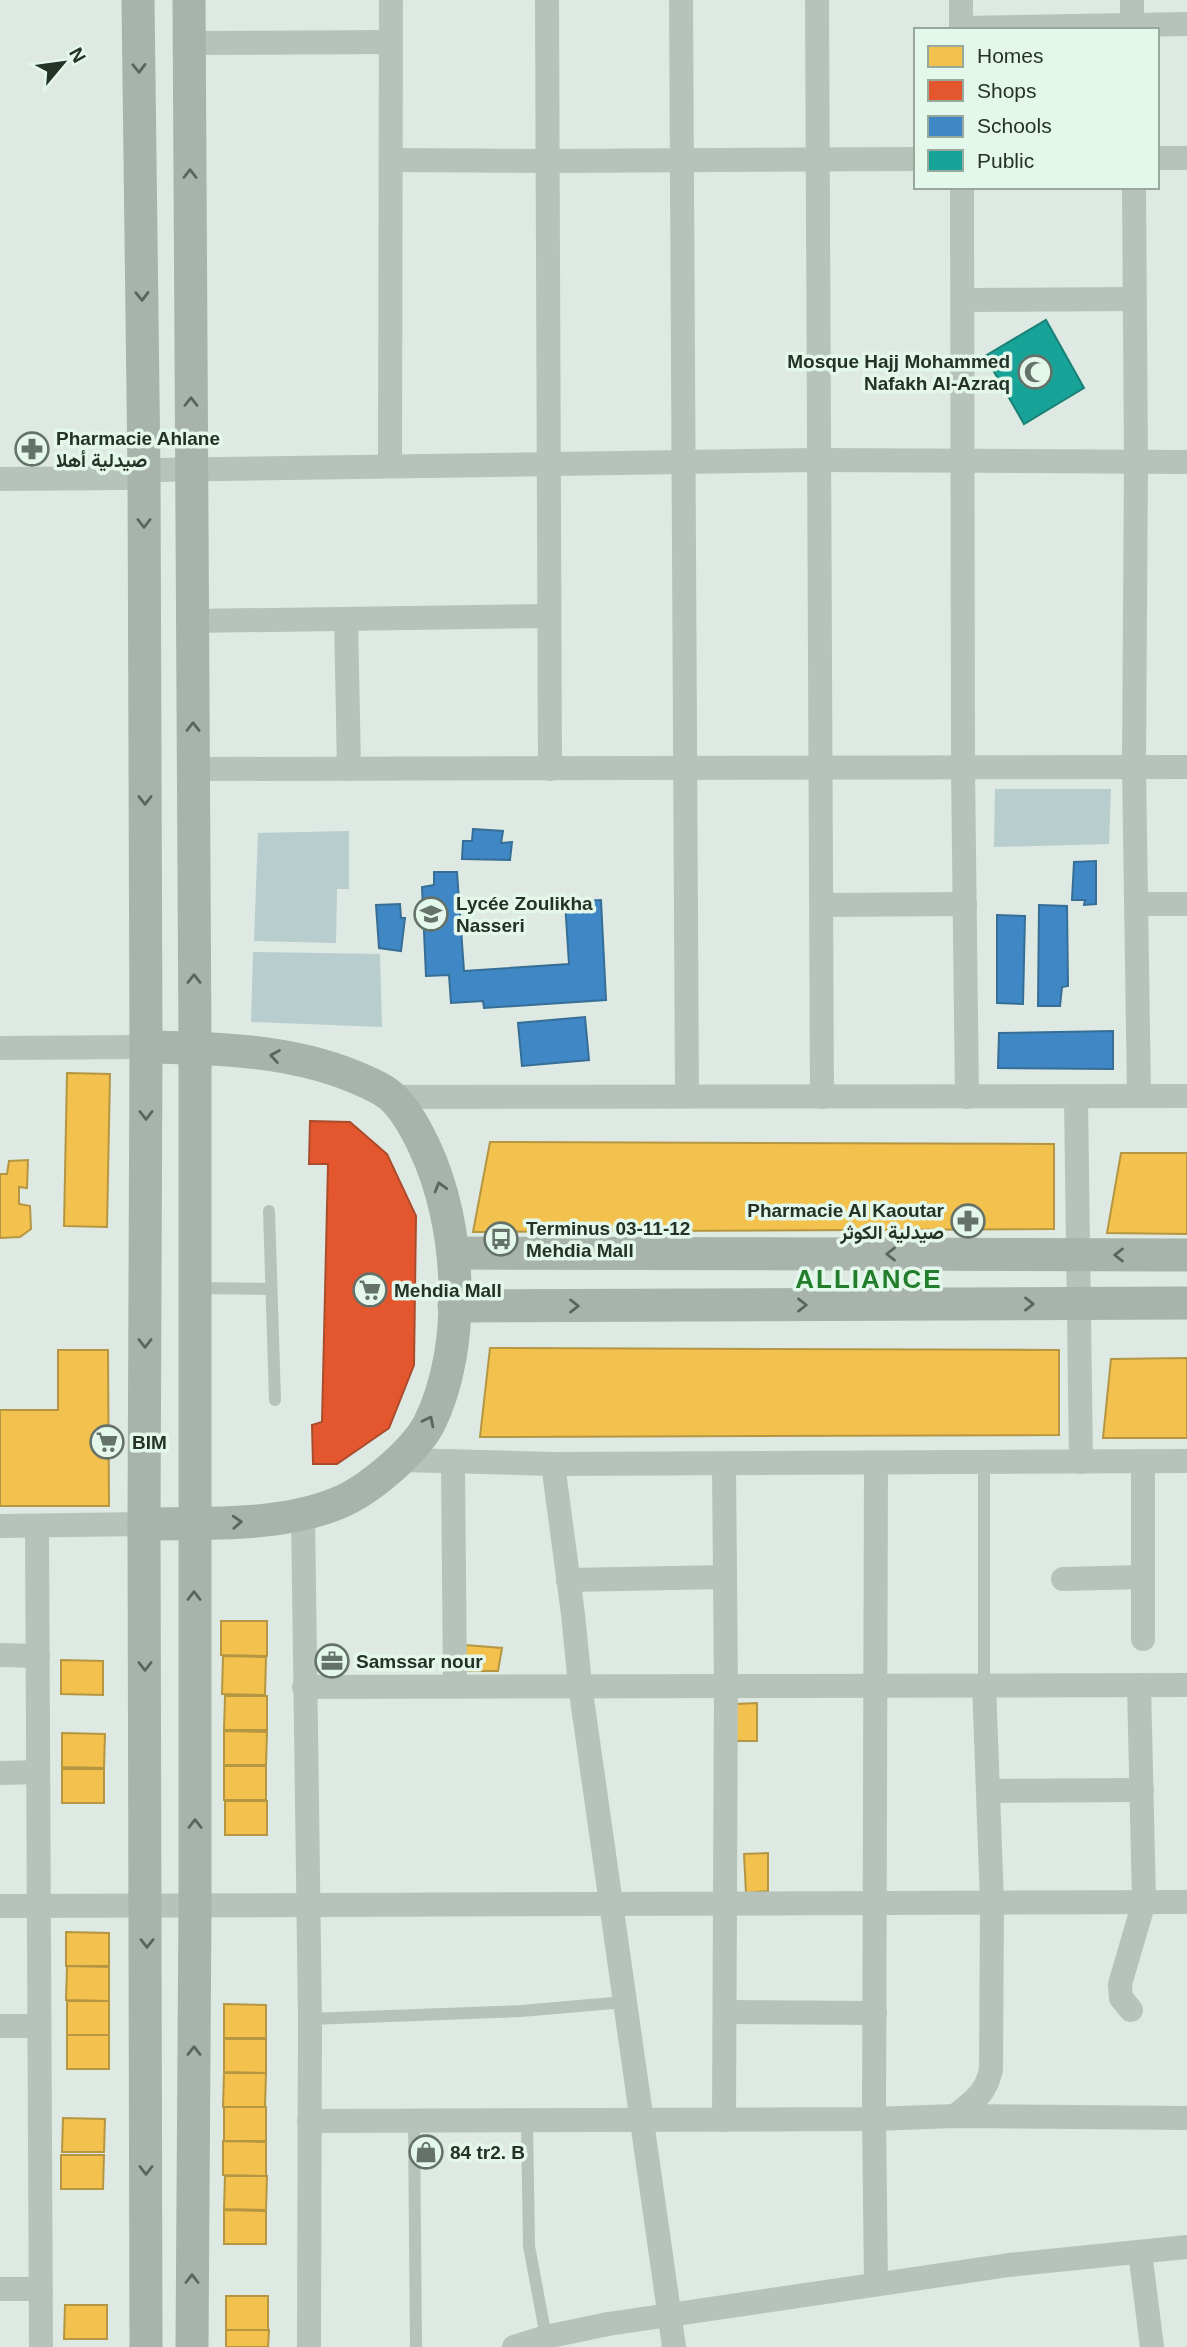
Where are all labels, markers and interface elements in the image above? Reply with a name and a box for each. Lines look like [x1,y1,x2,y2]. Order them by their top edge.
north arrow [28,28,98,98]
legend [914,28,1159,189]
text: N [65,44,90,66]
text: Homes [977,44,1044,67]
one-way arrow [131,63,146,74]
text: Shops [977,79,1037,102]
text: Schools [977,114,1052,137]
text: Public [977,149,1034,172]
one-way arrow [182,168,198,179]
one-way arrow [134,290,149,301]
place label: Mosque Hajj Mohammed Nafakh Al-Azraq [787,351,1010,394]
mosque icon: Mosque Hajj Mohammed Nafakh Al-Azraq [1016,353,1054,391]
one-way arrow [184,396,199,407]
place label: Pharmacie Ahlane صيدلية أهلا [56,428,220,472]
pharmacy icon: Pharmacie Ahlane صيدلية أهلا [13,430,51,468]
one-way arrow [136,518,152,529]
one-way arrow [185,721,201,732]
one-way arrow [137,795,153,805]
place label: Lycée Zoulikha Nasseri [456,893,593,936]
school or university icon: Lycée Zoulikha Nasseri [412,895,450,933]
one-way arrow [186,973,202,984]
one-way arrow [269,1049,281,1064]
one-way arrow [138,1110,154,1121]
one-way arrow [433,1181,448,1193]
place label: Pharmacie Al Kaoutar صيدلية الكوثر [747,1200,945,1245]
pharmacy icon: Pharmacie Al Kaoutar صيدلية الكوثر [949,1202,987,1240]
place label: Terminus 03-11-12 Mehdia Mall [526,1218,690,1261]
bus stop icon: Terminus 03-11-12 Mehdia Mall [482,1220,520,1258]
one-way arrow [886,1246,896,1262]
one-way arrow [1113,1247,1124,1263]
district label: ALLIANCE [795,1264,943,1294]
supermarket icon: Mehdia Mall [351,1271,389,1309]
place label: Mehdia Mall [394,1280,502,1301]
one-way arrow [1025,1296,1035,1312]
one-way arrow [797,1297,808,1313]
one-way arrow [570,1298,580,1314]
one-way arrow [137,1338,153,1348]
one-way arrow [420,1416,434,1429]
supermarket icon: BIM [88,1423,126,1461]
place label: BIM [132,1432,167,1453]
one-way arrow [232,1514,243,1529]
one-way arrow [186,1591,202,1601]
office icon: Samssar nour [313,1642,351,1680]
place label: Samssar nour [356,1651,483,1672]
one-way arrow [137,1661,153,1672]
one-way arrow [187,1818,203,1829]
one-way arrow [139,1938,155,1948]
one-way arrow [186,2046,202,2056]
shop icon: 84 tr2. B [407,2133,445,2171]
place label: 84 tr2. B [450,2142,525,2163]
one-way arrow [138,2165,154,2176]
one-way arrow [185,2273,200,2284]

